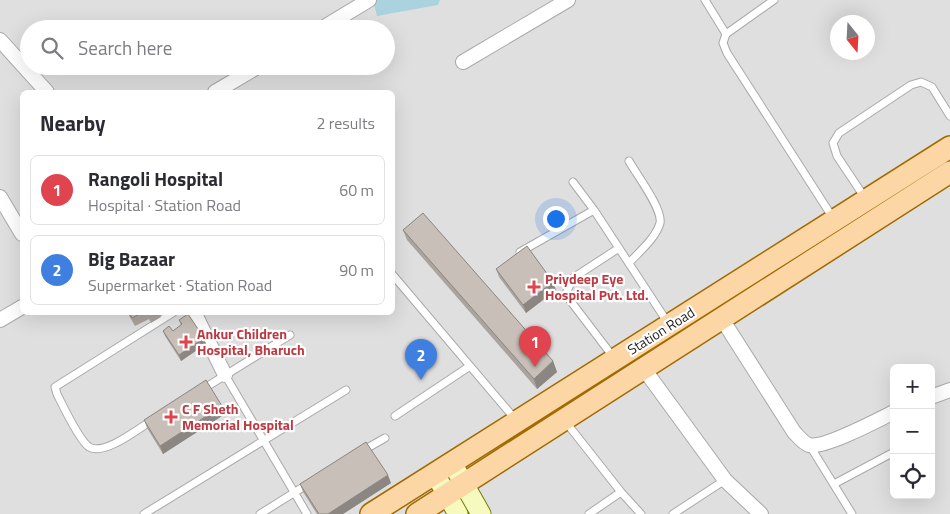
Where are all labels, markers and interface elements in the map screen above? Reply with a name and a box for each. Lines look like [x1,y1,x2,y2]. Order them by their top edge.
north arrow [830,15,875,60]
search box [20,20,395,75]
text: Search here [78,33,172,62]
icon: search [38,34,66,62]
text: Nearby [40,107,105,139]
text: 2 results [316,111,375,135]
text: Rangoli Hospital [88,164,223,193]
text: 1 [53,178,61,202]
text: 60 m [339,178,374,202]
text: Hospital · Station Road [88,193,241,217]
your location [543,206,569,232]
text: Big Bazaar [88,244,175,273]
text: 2 [53,258,61,282]
text: 90 m [339,258,374,282]
place label: Priydeep Eye Hospital Pvt. Ltd. [545,268,649,305]
text: Supermarket · Station Road [88,273,272,297]
marker: Priydeep Eye Hospital Pvt. Ltd. [527,280,541,294]
street label: Station Road [623,302,698,360]
place label: Ankur Children Hospital, Bharuch [197,323,305,360]
pin: 1 [519,326,551,367]
marker: Ankur Children Hospital, Bharuch [179,335,193,349]
pin: 2 [405,339,437,380]
map controls [890,364,935,499]
button: + [890,364,935,409]
place label: C F Sheth Memorial Hospital [182,398,294,435]
button: − [890,409,935,454]
marker: C F Sheth Memorial Hospital [164,410,178,424]
button: locate [890,454,935,499]

